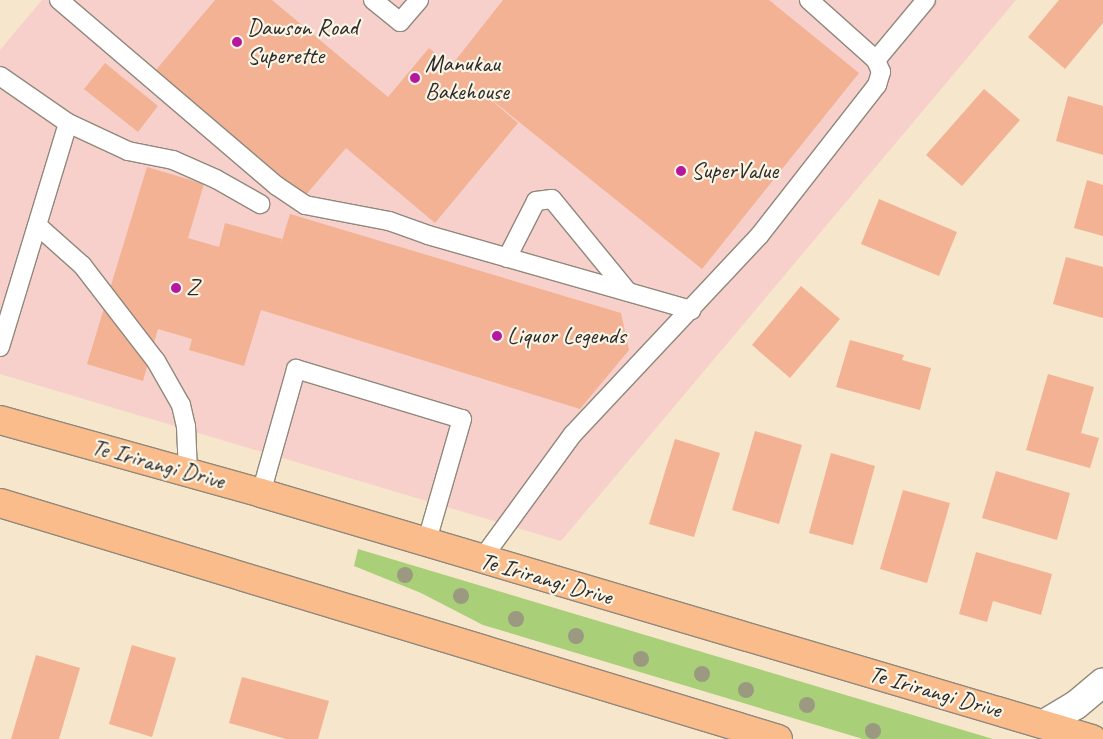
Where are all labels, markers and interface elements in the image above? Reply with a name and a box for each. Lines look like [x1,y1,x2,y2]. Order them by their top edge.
place label: Dawson Road Superette [247,14,357,70]
marker: Dawson Road Superette [231,36,243,48]
place label: Manukau Bakehouse [425,50,509,106]
marker: Manukau Bakehouse [409,72,421,84]
place label: SuperValue [691,157,778,185]
marker: SuperValue [675,165,687,177]
place label: Z [186,274,199,302]
marker: Z [170,282,182,294]
place label: Liquor Legends [507,322,626,350]
marker: Liquor Legends [491,330,503,342]
street label: Te Irirangi Drive [89,432,227,496]
street label: Te Irirangi Drive [477,546,615,612]
street label: Te Irirangi Drive [866,659,1004,725]

